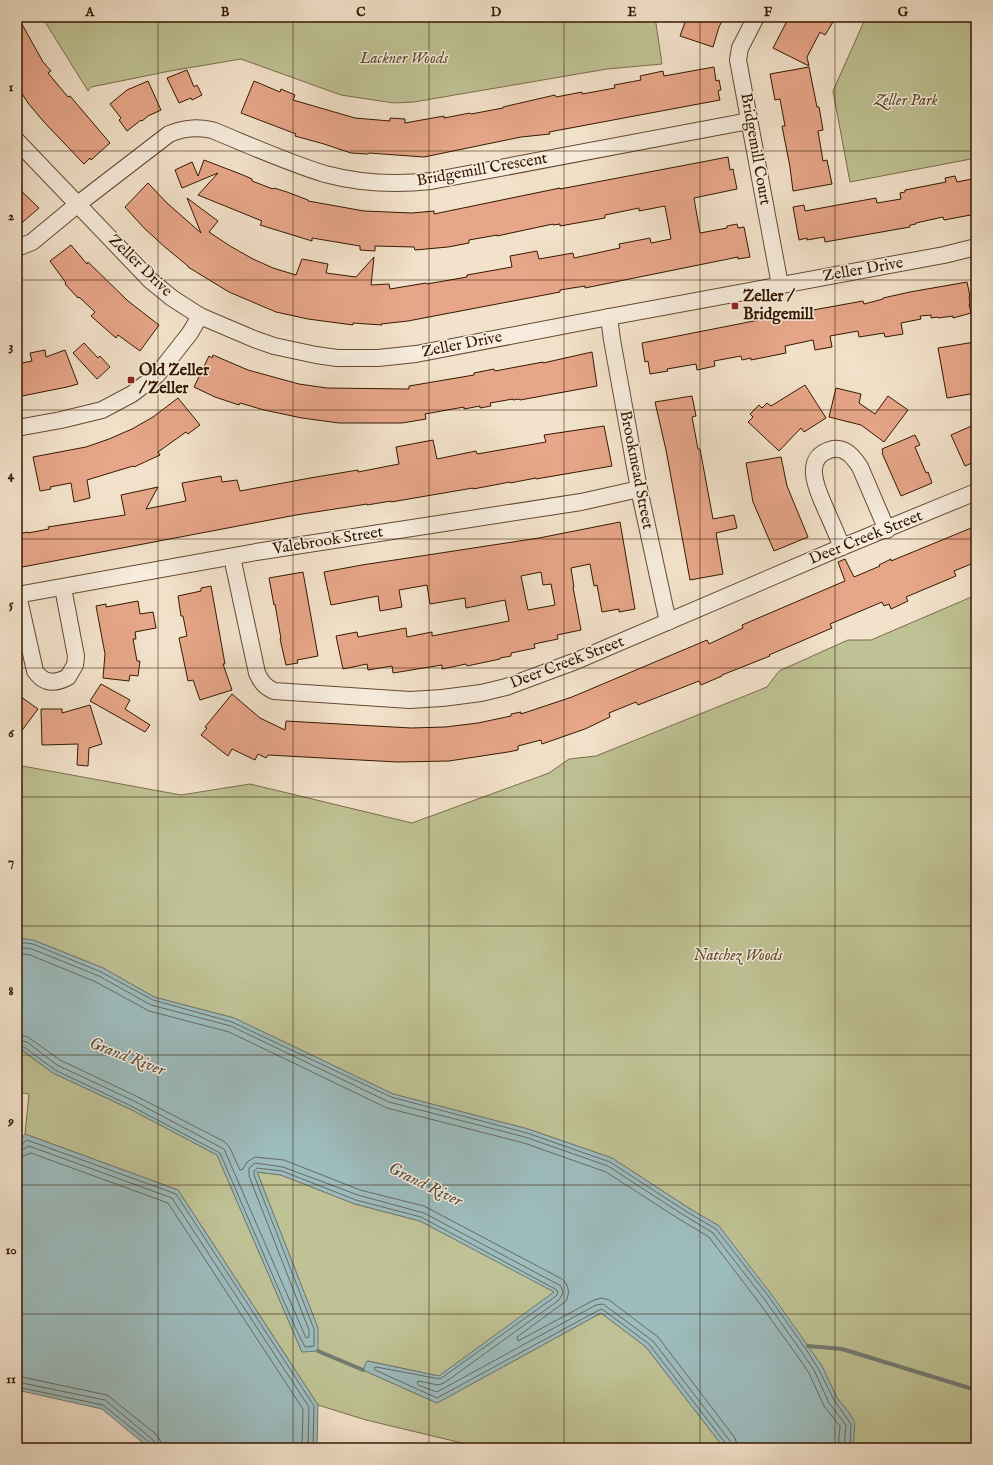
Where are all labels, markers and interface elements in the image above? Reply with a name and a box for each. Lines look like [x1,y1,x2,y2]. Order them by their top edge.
text: A [85,4,96,21]
text: B [221,4,230,21]
text: C [356,4,366,21]
text: D [491,4,502,21]
text: E [627,4,637,21]
text: F [764,4,773,21]
text: G [898,4,909,21]
park label: Lackner Woods [359,49,448,69]
text: 1 [9,79,14,96]
street label: Bridgemill Court [735,91,775,207]
park label: Zeller Park [872,91,938,111]
street label: Bridgemill Crescent [415,149,549,191]
text: 2 [8,208,14,225]
street label: Zeller Drive [104,231,176,301]
street label: Zeller Drive [821,253,905,287]
place label: Zeller / Bridgemill [743,287,814,325]
marker: Zeller / Bridgemill [730,301,740,311]
street label: Zeller Drive [420,327,504,363]
text: 3 [9,338,14,355]
place label: Old Zeller / Zeller [138,361,209,399]
marker: Old Zeller / Zeller [126,375,136,385]
street label: Brookmead Street [615,409,657,532]
text: 4 [8,467,15,484]
street label: Deer Creek Street [806,506,926,570]
street label: Valebrook Street [270,522,385,560]
text: 5 [9,596,14,613]
street label: Deer Creek Street [507,632,627,694]
text: 6 [8,725,14,742]
text: 7 [8,854,14,871]
park label: Natchez Woods [693,946,783,966]
text: 8 [8,983,14,1000]
water label: Grand River [86,1033,169,1082]
text: 9 [7,1113,14,1130]
water label: Grand River [385,1158,467,1212]
text: 10 [5,1242,17,1259]
text: 11 [6,1371,16,1388]

